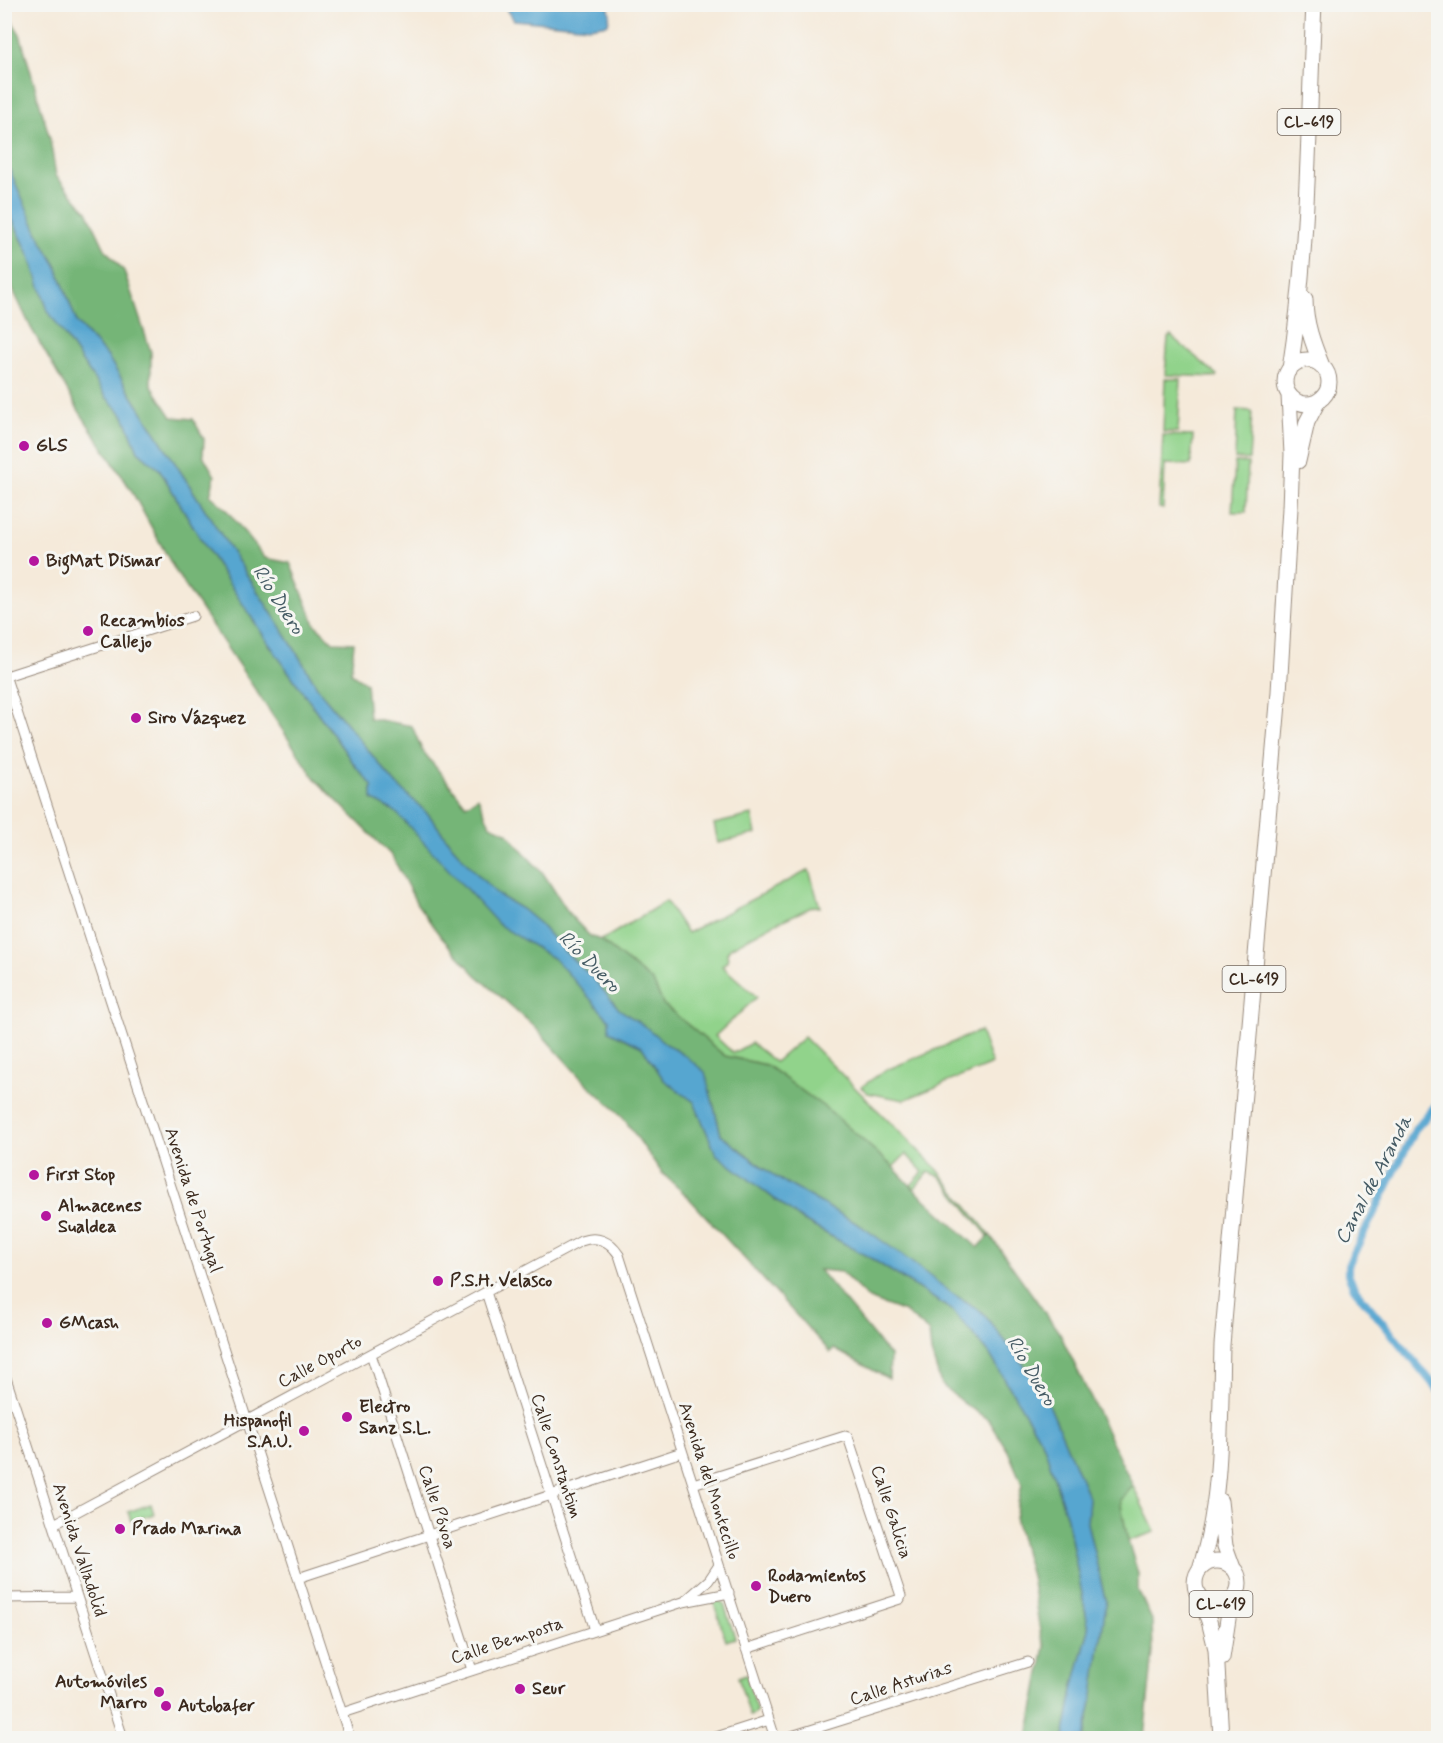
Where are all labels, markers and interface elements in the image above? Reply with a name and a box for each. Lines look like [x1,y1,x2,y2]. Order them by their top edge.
road number: CL-619 [1278,109,1340,135]
place label: GLS [36,434,68,458]
marker: GLS [17,439,31,453]
place label: BigMat Dismar [46,549,163,575]
marker: BigMat Dismar [27,554,41,568]
water label: Río Duero [246,560,311,641]
place label: Recambios Callejo [100,609,185,654]
marker: Recambios Callejo [81,624,95,638]
place label: Siro Vázquez [148,706,246,730]
marker: Siro Vázquez [129,711,143,725]
water label: Río Duero [552,925,627,1000]
road number: CL-619 [1222,966,1286,992]
water label: Canal de Aranda [1329,1110,1420,1249]
street label: Avenida de Portugal [158,1125,228,1275]
place label: First Stop [46,1163,115,1187]
marker: First Stop [27,1168,41,1182]
place label: Almacenes Sualdea [58,1194,142,1239]
marker: Almacenes Sualdea [39,1209,53,1223]
place label: P.S.H. Velasco [450,1269,552,1293]
marker: P.S.H. Velasco [431,1274,445,1288]
place label: GMcash [59,1311,119,1335]
marker: GMcash [40,1316,54,1330]
street label: Calle Oporto [274,1330,366,1394]
water label: Río Duero [1000,1331,1063,1412]
street label: Calle Constantim [525,1391,587,1521]
place label: Electro Sanz S.L. [359,1395,431,1440]
street label: Avenida del Montecillo [672,1399,746,1563]
place label: Hispanofil S.A.U. [224,1409,292,1454]
marker: Electro Sanz S.L. [340,1410,354,1424]
marker: Hispanofil S.A.U. [297,1424,311,1438]
street label: Calle Póvoa [412,1462,462,1552]
street label: Calle Galicia [865,1462,917,1562]
street label: Avenida Valladolid [46,1480,112,1620]
place label: Prado Marina [132,1517,242,1541]
marker: Prado Marina [113,1522,127,1536]
place label: Rodamientos Duero [768,1564,866,1609]
marker: Rodamientos Duero [749,1579,763,1593]
road number: CL-619 [1190,1591,1252,1617]
street label: Calle Bemposta [448,1612,566,1670]
street label: Calle Asturias [847,1656,955,1712]
place label: Automóviles Marro [55,1670,148,1715]
place label: Seur [532,1677,566,1701]
marker: Seur [513,1682,527,1696]
marker: Automóviles Marro [152,1685,166,1699]
place label: Autobafer [178,1694,255,1718]
marker: Autobafer [159,1699,173,1713]

